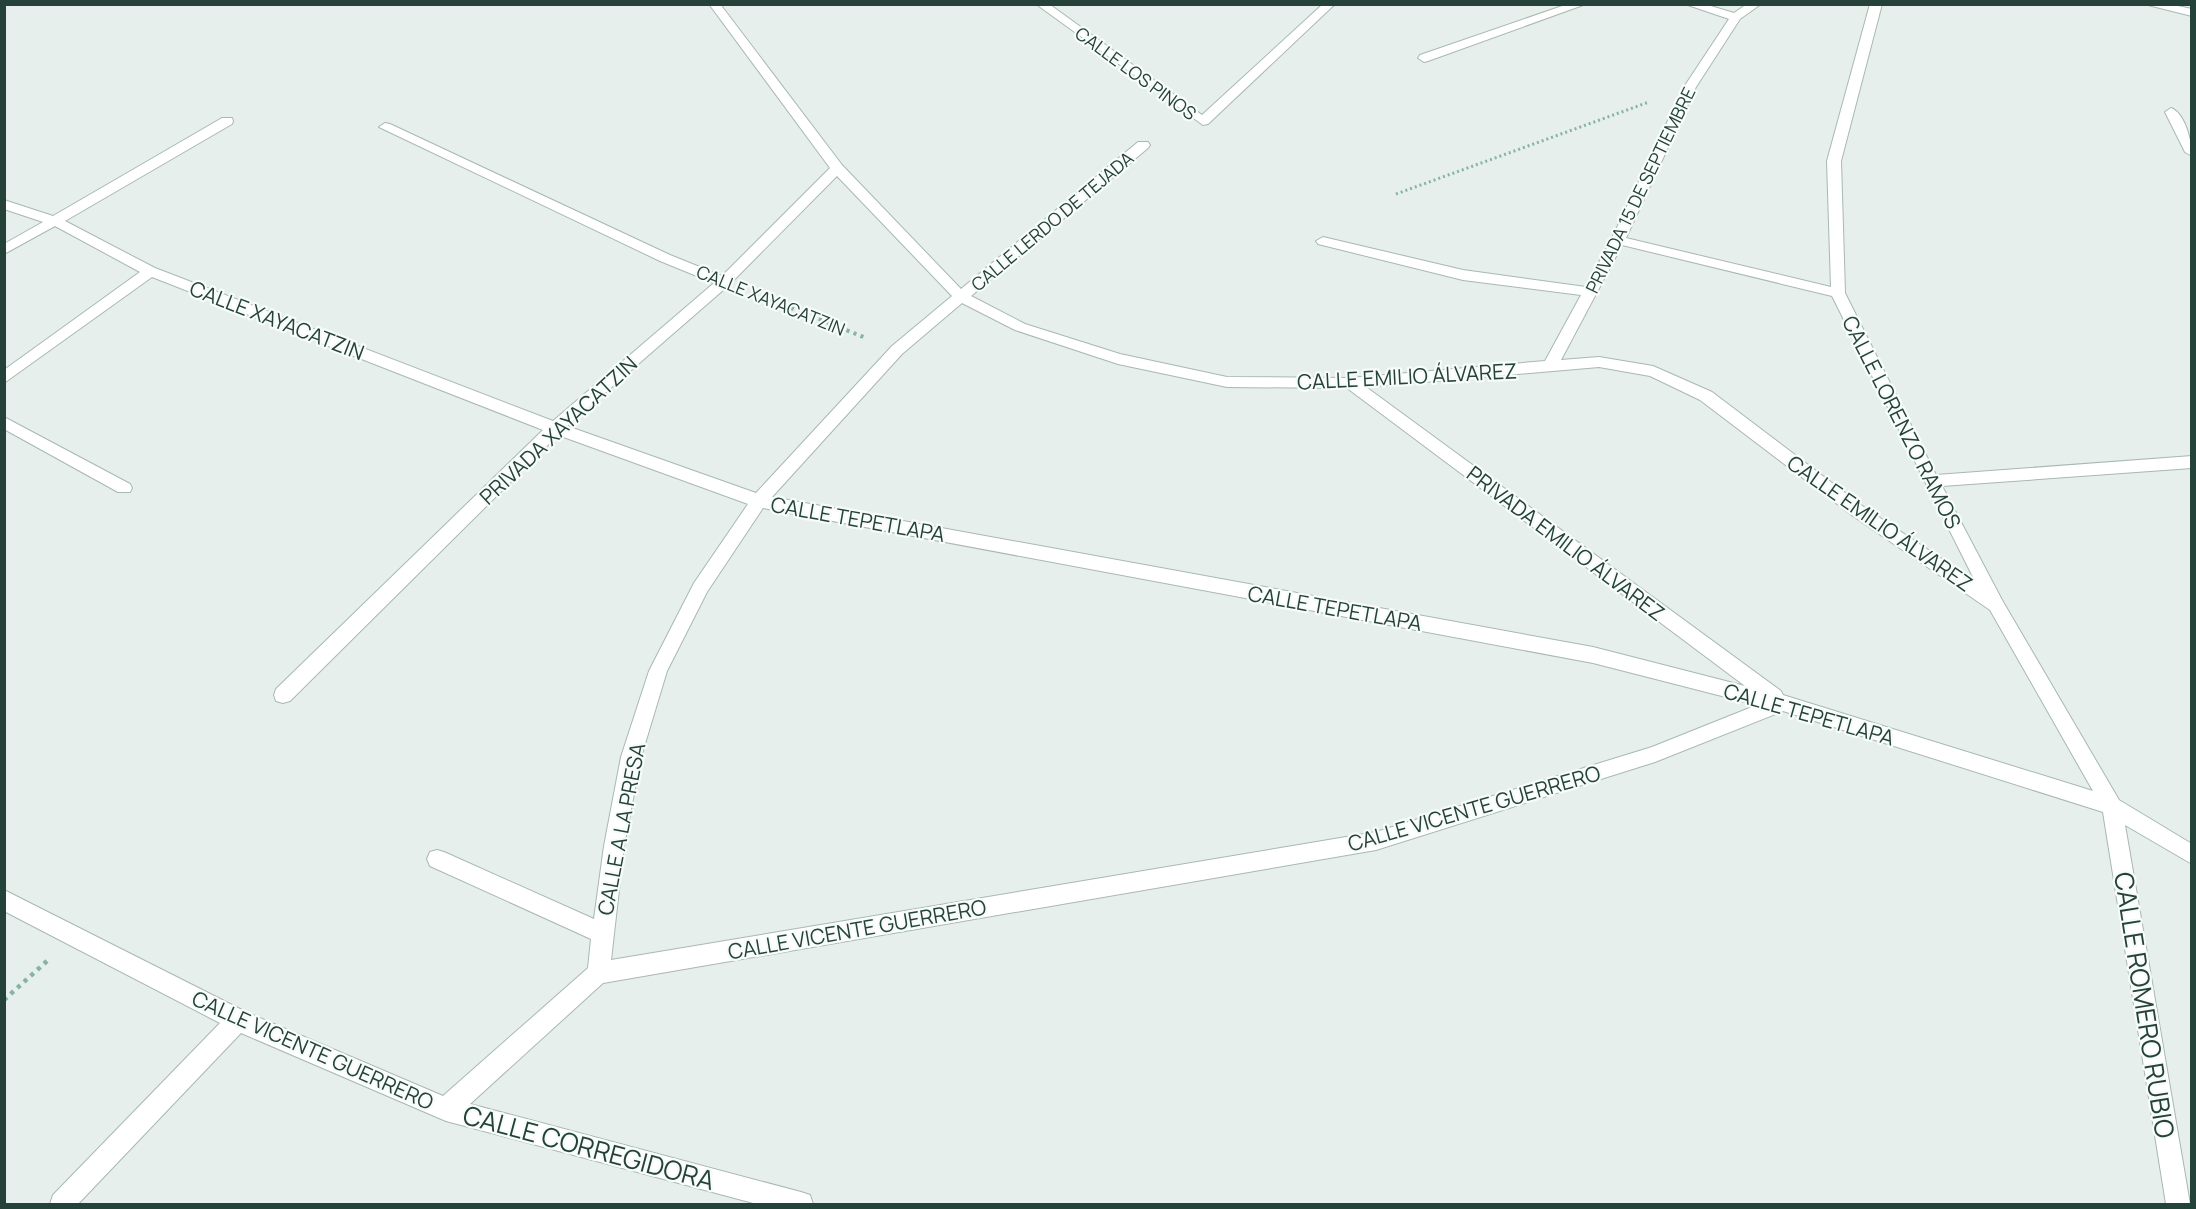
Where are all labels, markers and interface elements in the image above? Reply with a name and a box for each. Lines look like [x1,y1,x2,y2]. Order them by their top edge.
street label: CALLE LOS PINOS [1071,21,1201,125]
street label: PRIVADA 15 DE SEPTIEMBRE [1580,83,1700,297]
street label: CALLE LERDO DE TEJADA [966,146,1139,296]
street label: CALLE XAYACATZIN [693,259,849,341]
street label: CALLE XAYACATZIN [186,274,368,366]
street label: CALLE LORENZO RAMOS [1836,311,1968,533]
street label: PRIVADA XAYACATZIN [473,350,643,510]
street label: CALLE EMILIO ÁLVAREZ [1296,356,1518,396]
street label: CALLE EMILIO ÁLVAREZ [1782,448,1978,598]
street label: PRIVADA EMILIO ÁLVAREZ [1461,459,1671,627]
street label: CALLE TEPETLAPA [769,490,947,548]
street label: CALLE TEPETLAPA [1246,579,1424,637]
street label: CALLE TEPETLAPA [1720,676,1898,752]
street label: CALLE A LA PRESA [591,741,651,917]
street label: CALLE VICENTE GUERRERO [1344,758,1604,858]
street label: CALLE ROMERO RUBIO [2106,869,2184,1141]
street label: CALLE VICENTE GUERRERO [726,893,988,965]
street label: CALLE VICENTE GUERRERO [188,984,438,1116]
street label: CALLE CORREGIDORA [459,1096,719,1198]

